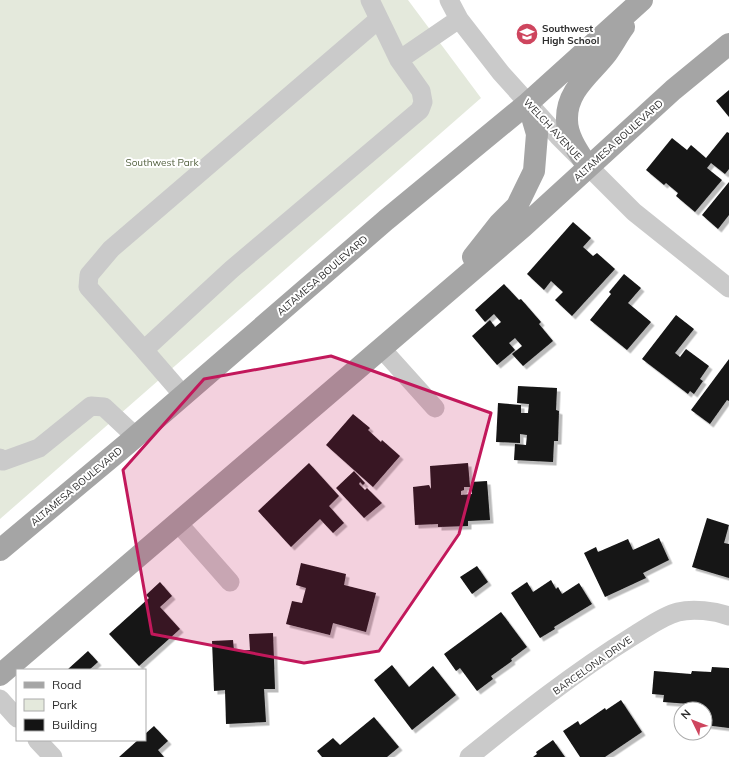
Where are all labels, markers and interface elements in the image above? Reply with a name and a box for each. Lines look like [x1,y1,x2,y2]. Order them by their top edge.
school or university icon: Southwest High School [514,21,540,47]
place label: Southwest High School [542,22,599,47]
street label: WELCH AVENUE [521,96,585,163]
street label: ALTAMESA BOULEVARD [571,97,666,184]
park label: Southwest Park [125,156,199,169]
street label: ALTAMESA BOULEVARD [274,232,370,318]
street label: ALTAMESA BOULEVARD [28,444,125,529]
street label: BARCELONA DRIVE [550,633,635,698]
legend [16,669,146,741]
text: Road [52,677,81,692]
text: Park [52,697,78,712]
north arrow [673,701,713,741]
text: N [678,706,694,722]
text: Building [52,717,97,732]

